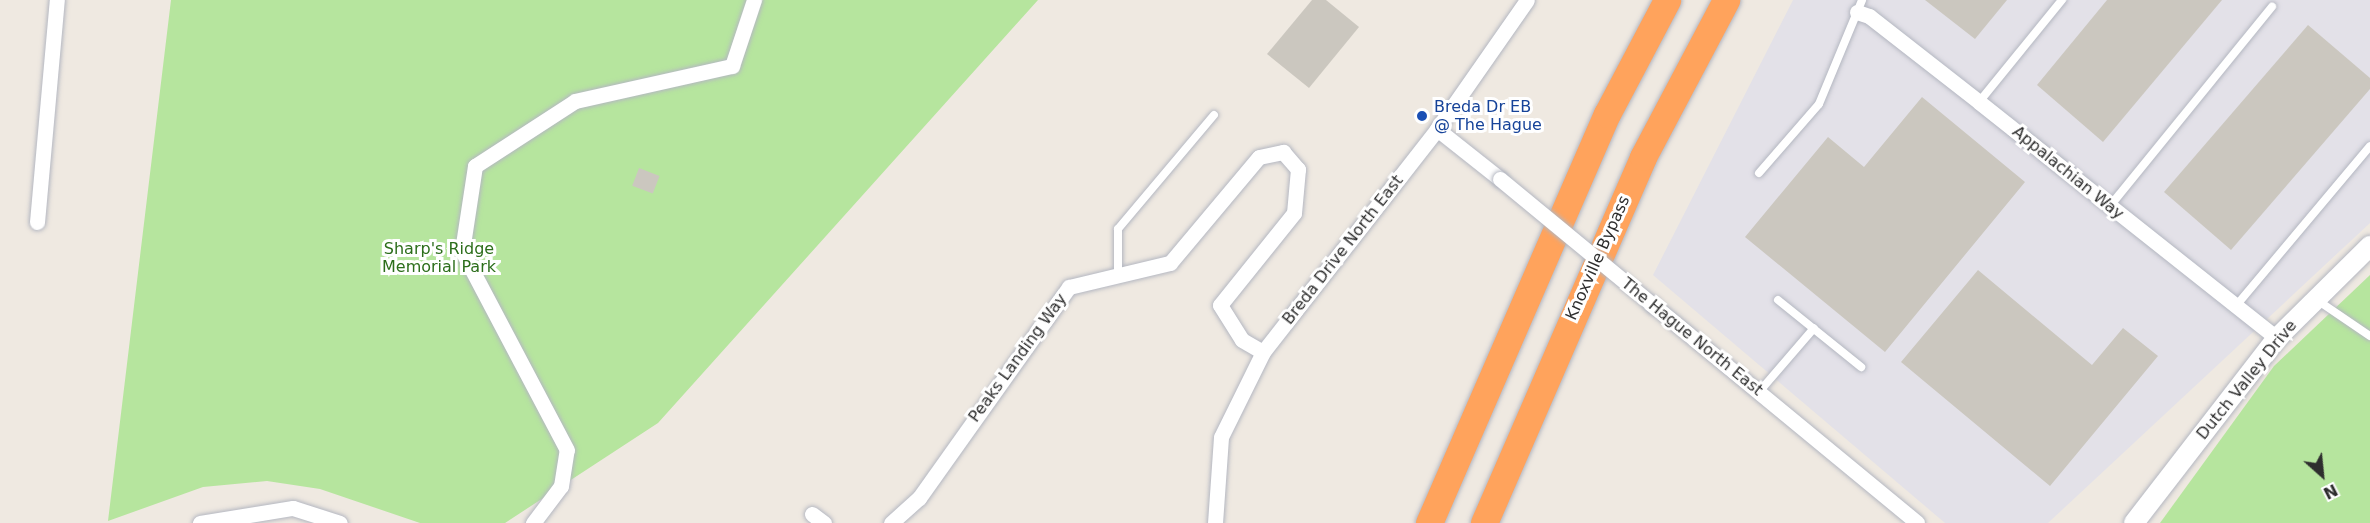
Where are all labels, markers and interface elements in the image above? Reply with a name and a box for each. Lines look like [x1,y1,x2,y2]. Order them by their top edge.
place label: Breda Dr EB @ The Hague [1434,97,1542,135]
marker: Breda Dr EB @ The Hague [1415,109,1429,123]
street label: Appalachian Way [2008,122,2128,224]
street label: Breda Drive North East [1279,172,1407,328]
street label: Knoxville Bypass [1562,193,1634,323]
park label: Sharp's Ridge Memorial Park [382,239,496,277]
street label: The Hague North East [1617,274,1767,400]
street label: Peaks Landing Way [965,290,1071,426]
street label: Dutch Valley Drive [2193,316,2301,444]
north arrow [2292,445,2352,505]
text: N [2320,480,2341,503]

